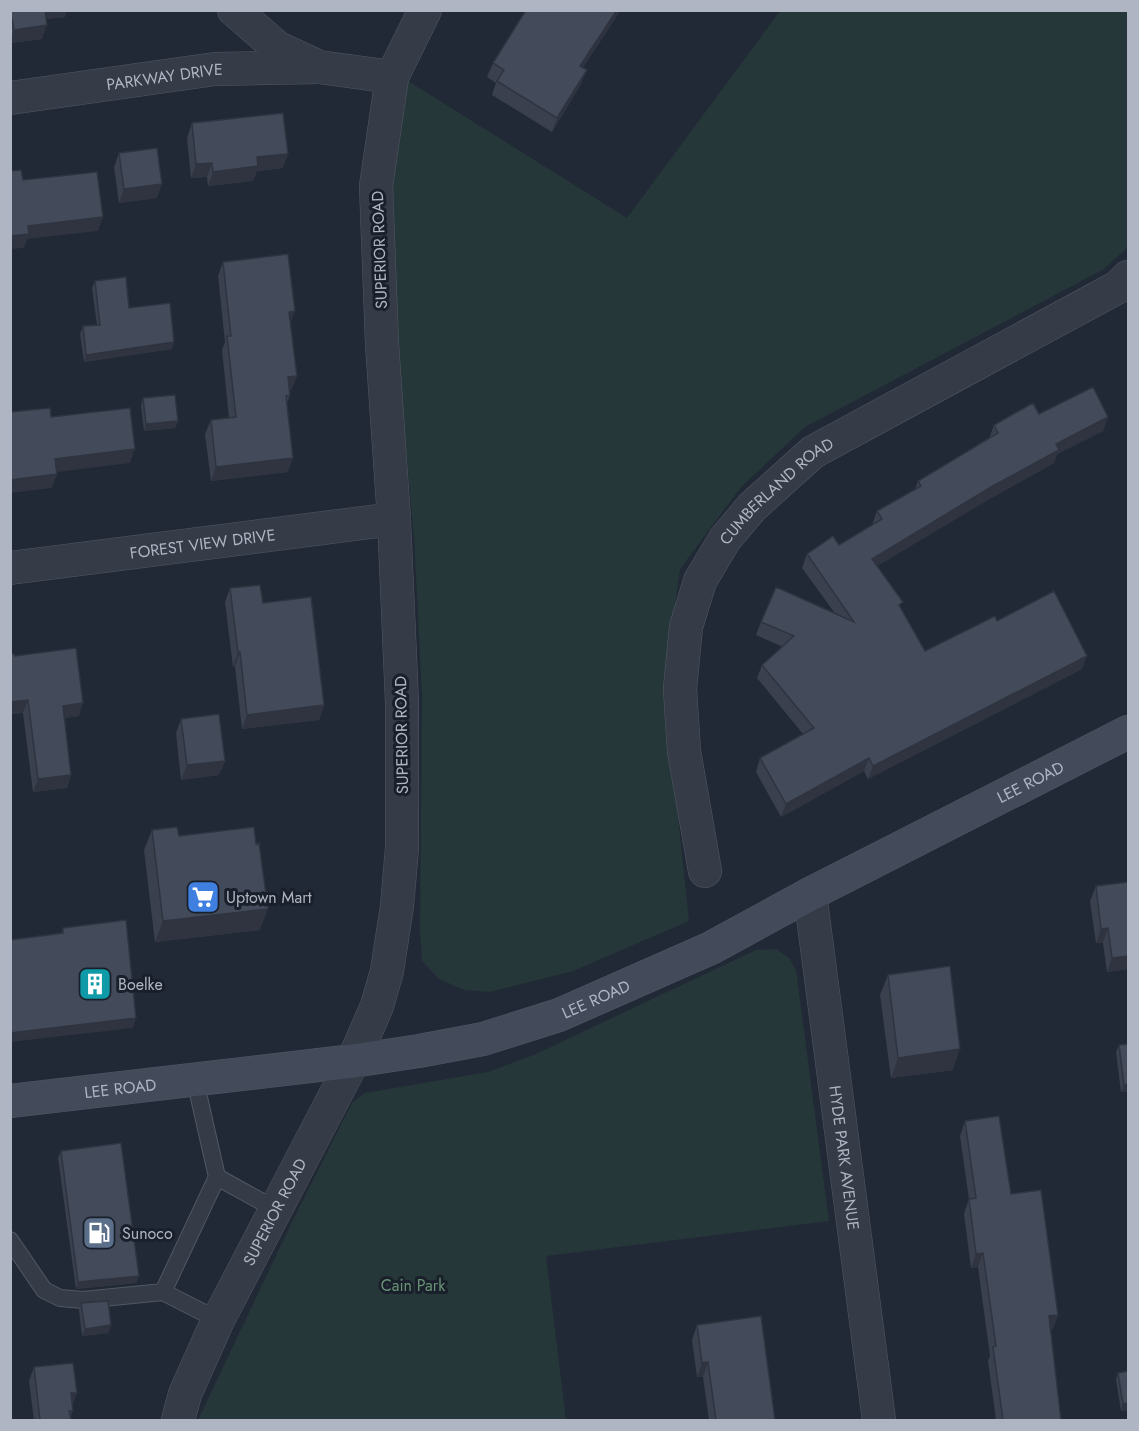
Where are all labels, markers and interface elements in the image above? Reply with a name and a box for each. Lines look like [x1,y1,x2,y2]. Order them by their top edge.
street label: PARKWAY DRIVE [105,58,223,96]
street label: SUPERIOR ROAD [366,190,393,309]
street label: CUMBERLAND ROAD [714,432,838,550]
street label: FOREST VIEW DRIVE [128,523,277,565]
street label: SUPERIOR ROAD [389,676,414,794]
street label: LEE ROAD [993,756,1068,809]
supermarket icon: Uptown Mart [185,879,221,915]
place label: Uptown Mart [226,886,312,909]
building icon: Boelke [77,966,113,1002]
place label: Boelke [118,973,163,996]
street label: LEE ROAD [558,974,634,1024]
street label: LEE ROAD [83,1073,158,1104]
street label: HYDE PARK AVENUE [823,1084,865,1231]
street label: SUPERIOR ROAD [237,1154,312,1270]
fuel station icon: Sunoco [81,1215,117,1251]
place label: Sunoco [122,1222,173,1245]
park label: Cain Park [381,1274,446,1297]

